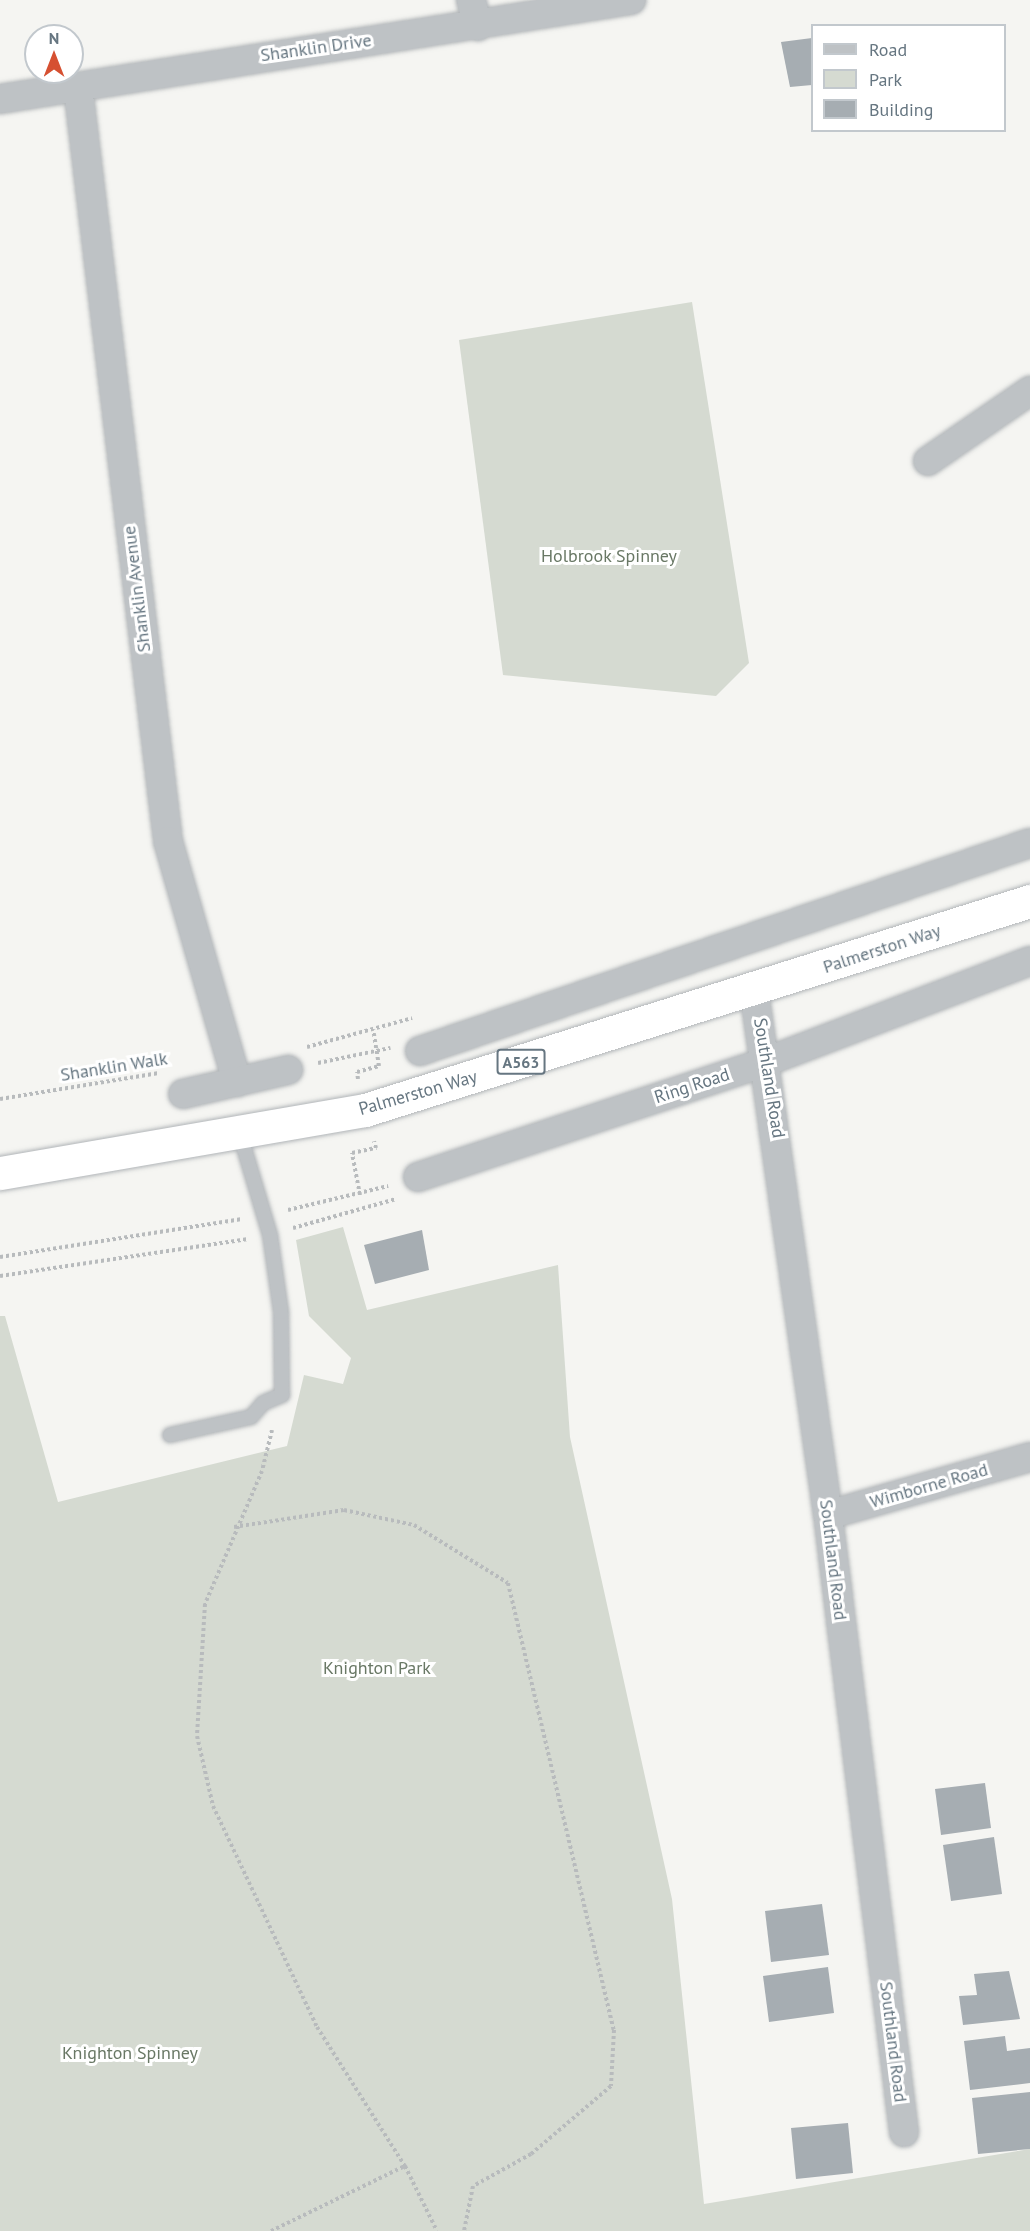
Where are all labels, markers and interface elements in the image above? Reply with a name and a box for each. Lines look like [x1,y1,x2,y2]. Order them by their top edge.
north arrow [24,24,84,84]
legend [811,24,1006,132]
text: N [49,28,59,48]
street label: Shanklin Drive [259,30,373,66]
text: Road [869,38,907,61]
text: Park [869,68,902,91]
text: Building [869,98,933,121]
street label: Shanklin Avenue [118,524,156,654]
park label: Holbrook Spinney [541,545,677,567]
street label: Palmerston Way [820,920,944,978]
street label: Southland Road [749,1016,789,1140]
street label: Shanklin Walk [59,1048,169,1086]
road number: A563 [496,1049,546,1075]
street label: Ring Road [652,1064,732,1108]
street label: Palmerston Way [356,1066,480,1120]
street label: Wimborne Road [868,1459,990,1513]
street label: Southland Road [815,1498,851,1622]
park label: Knighton Park [323,1657,431,1679]
street label: Southland Road [875,1980,911,2104]
park label: Knighton Spinney [62,2042,198,2064]

